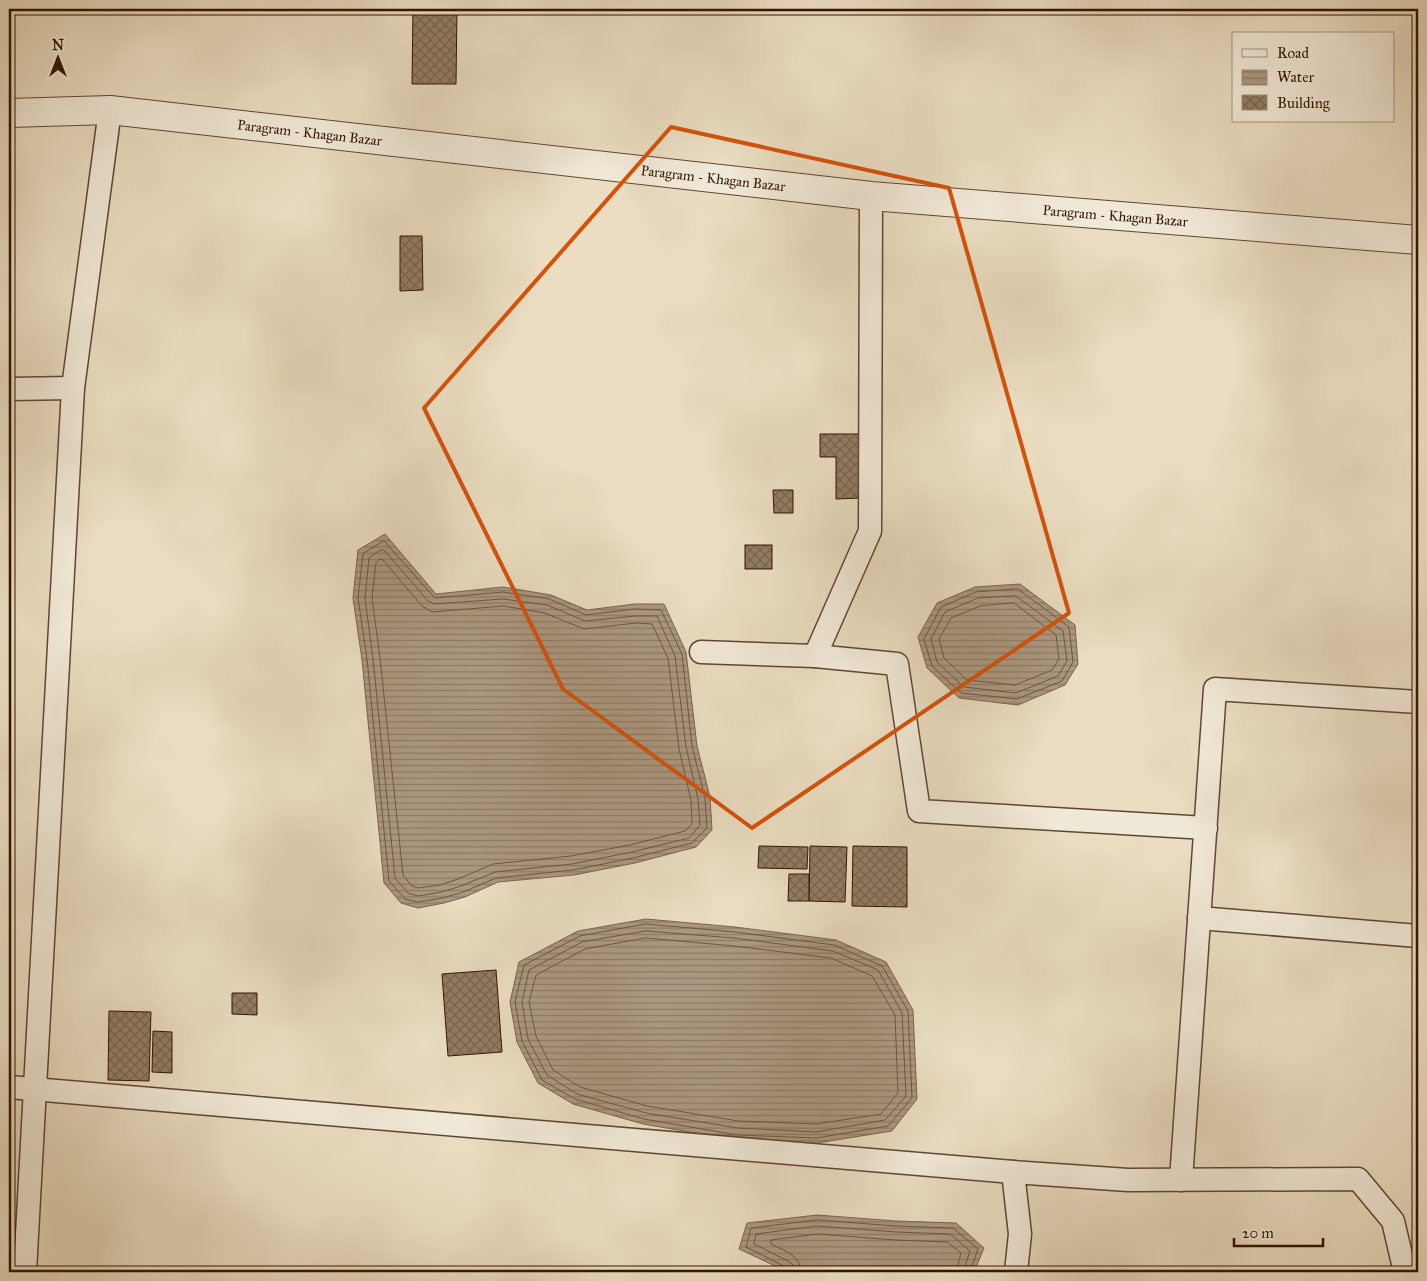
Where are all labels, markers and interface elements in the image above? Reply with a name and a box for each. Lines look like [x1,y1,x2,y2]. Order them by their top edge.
north arrow [32,32,82,82]
legend [1232,32,1394,122]
text: N [52,37,64,54]
text: Road [1277,44,1309,62]
text: Water [1277,68,1314,86]
text: Building [1277,94,1331,112]
street label: Paragram - Khagan Bazar [236,116,384,149]
street label: Paragram - Khagan Bazar [640,162,787,195]
street label: Paragram - Khagan Bazar [1042,201,1189,230]
scale bar [1234,1216,1323,1248]
text: 20 m [1242,1224,1274,1242]

